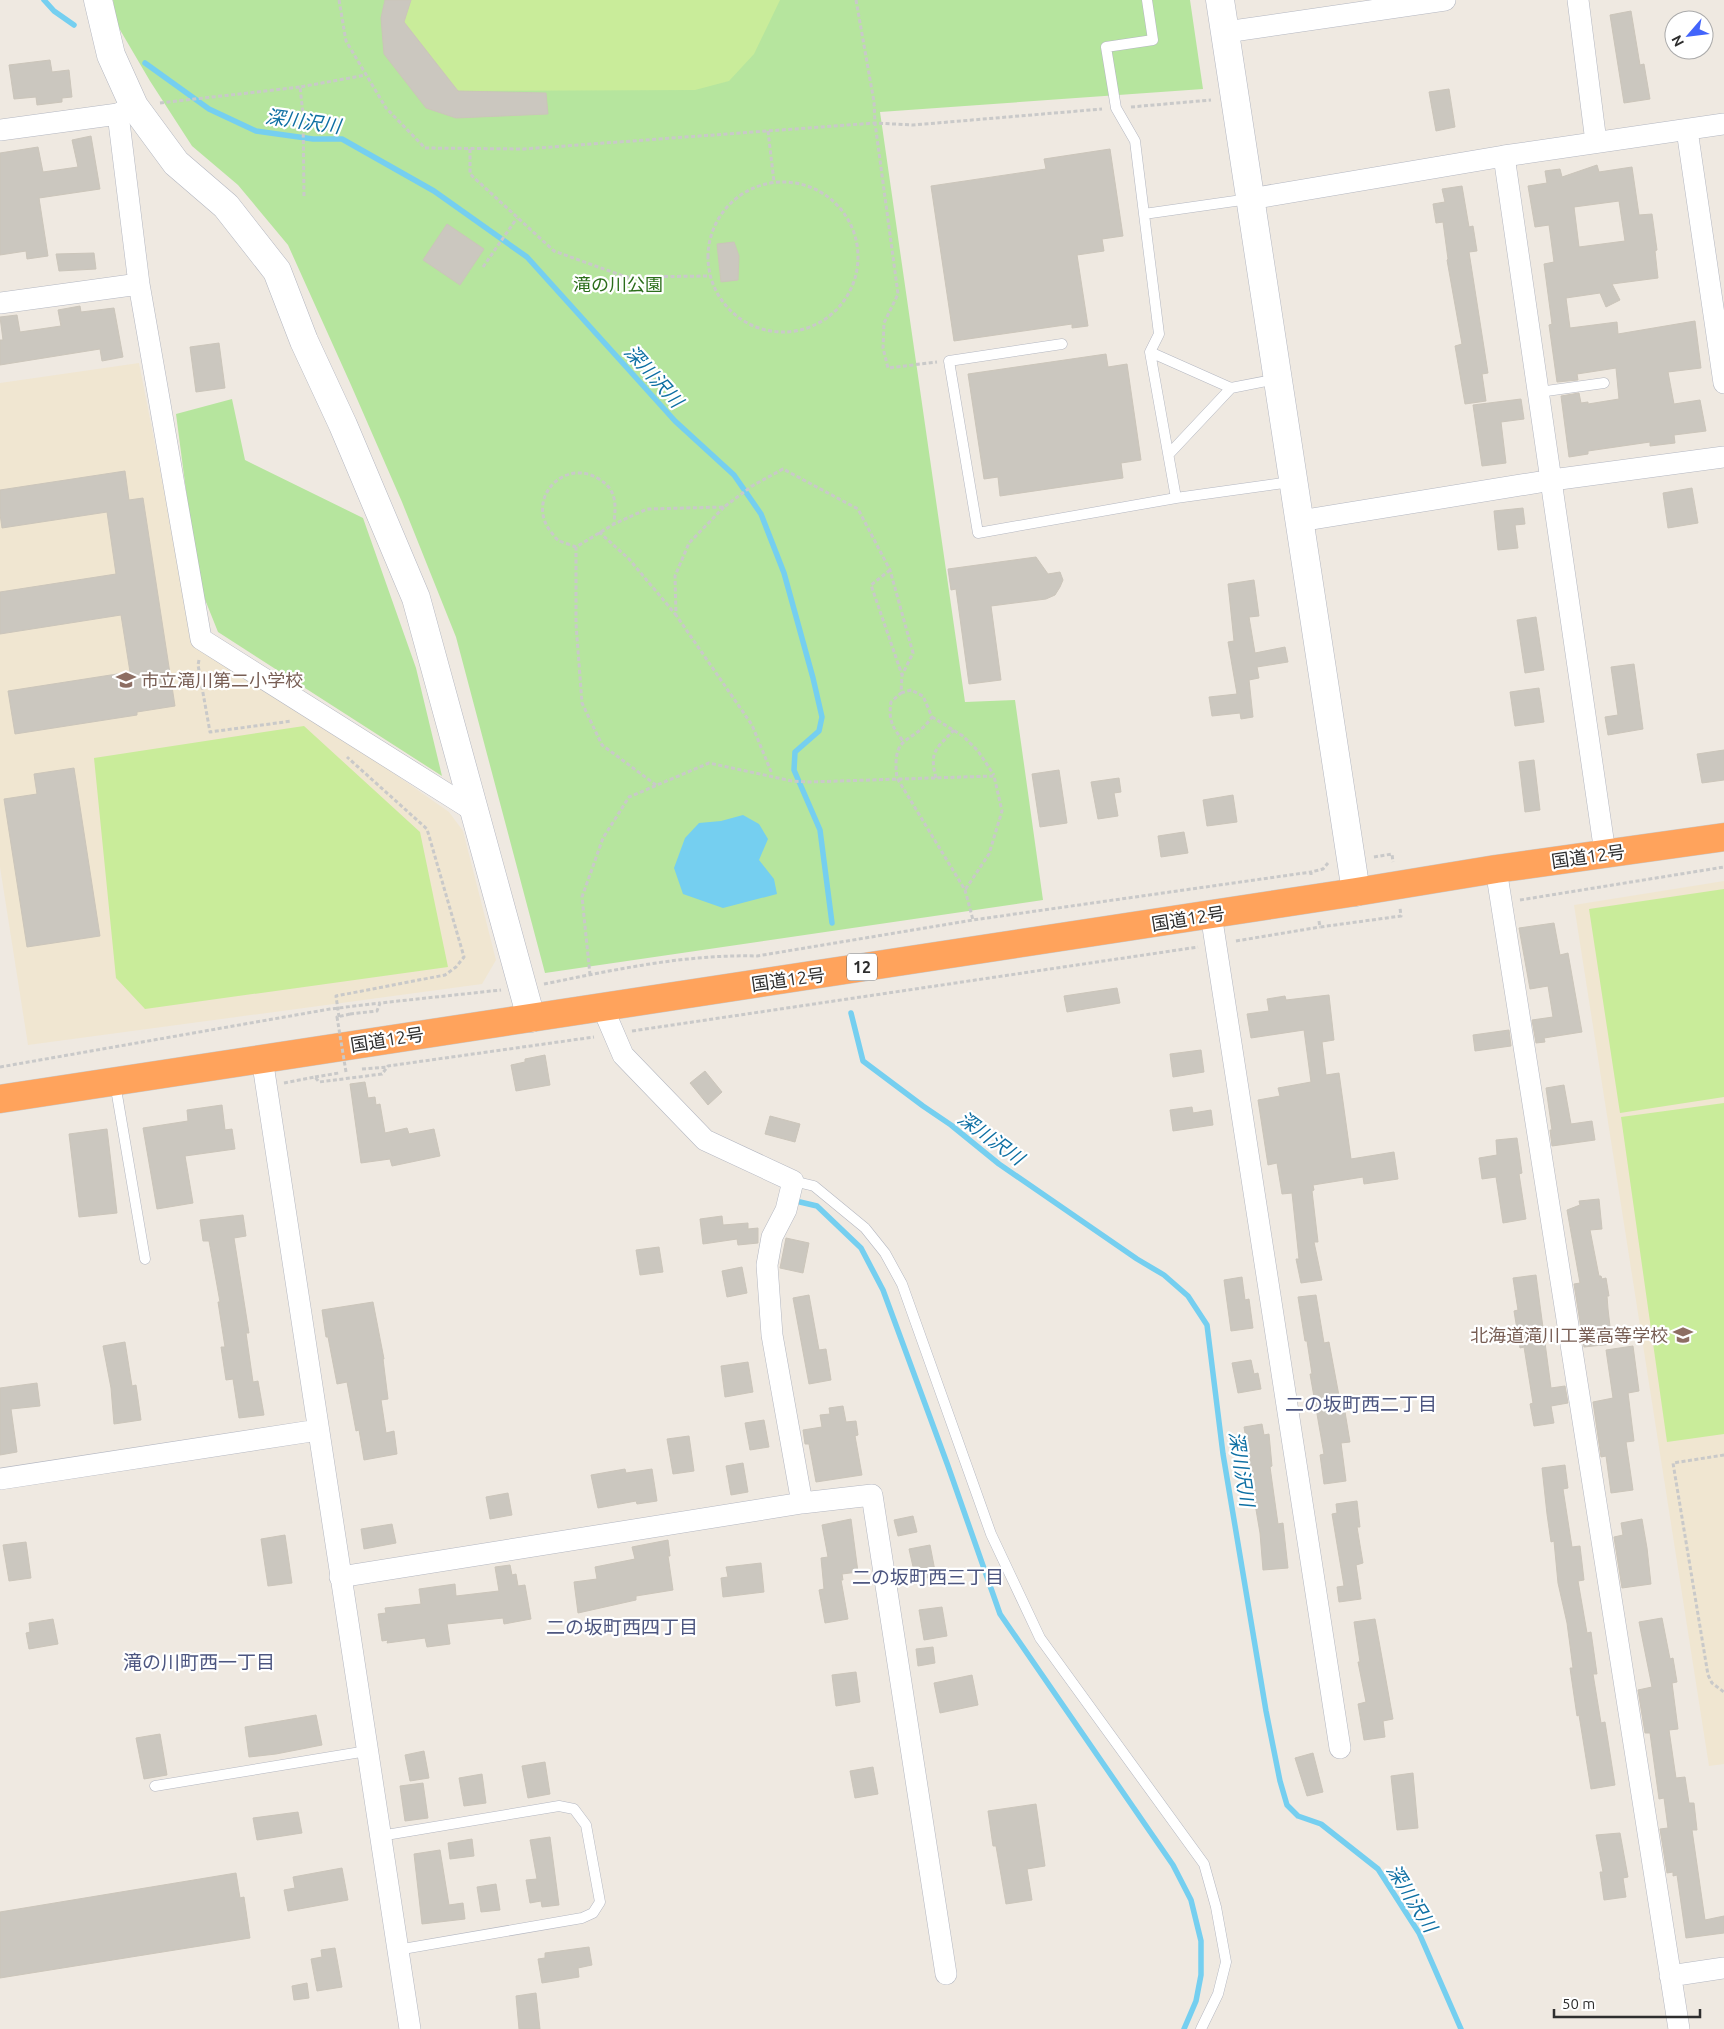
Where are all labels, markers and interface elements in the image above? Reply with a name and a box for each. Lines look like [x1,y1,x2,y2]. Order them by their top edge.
north arrow [1664,10,1714,60]
text: N [1668,33,1687,49]
water label: 深川沢川 [264,105,344,137]
park label: 滝の川公園 [573,274,663,294]
water label: 深川沢川 [620,340,689,413]
school or university icon: 市立滝川第二小学校 [115,669,137,691]
place label: 市立滝川第二小学校 [141,670,303,690]
street label: 国道12号 [1550,841,1626,871]
street label: 国道12号 [1150,902,1226,934]
road number: 12 [847,954,877,980]
street label: 国道12号 [750,964,826,994]
street label: 国道12号 [349,1023,425,1055]
water label: 深川沢川 [954,1107,1030,1170]
school or university icon: 北海道滝川工業高等学校 [1672,1324,1694,1346]
place label: 北海道滝川工業高等学校 [1470,1325,1668,1345]
district label: 二の坂町西二丁目 [1285,1393,1437,1415]
water label: 深川沢川 [1225,1430,1259,1510]
district label: 二の坂町西三丁目 [852,1566,1004,1588]
district label: 二の坂町西四丁目 [546,1616,698,1638]
district label: 滝の川町西一丁目 [123,1651,275,1673]
water label: 深川沢川 [1383,1860,1443,1938]
scale bar [1554,1986,1700,2018]
text: 50 m [1562,1995,1595,2012]

